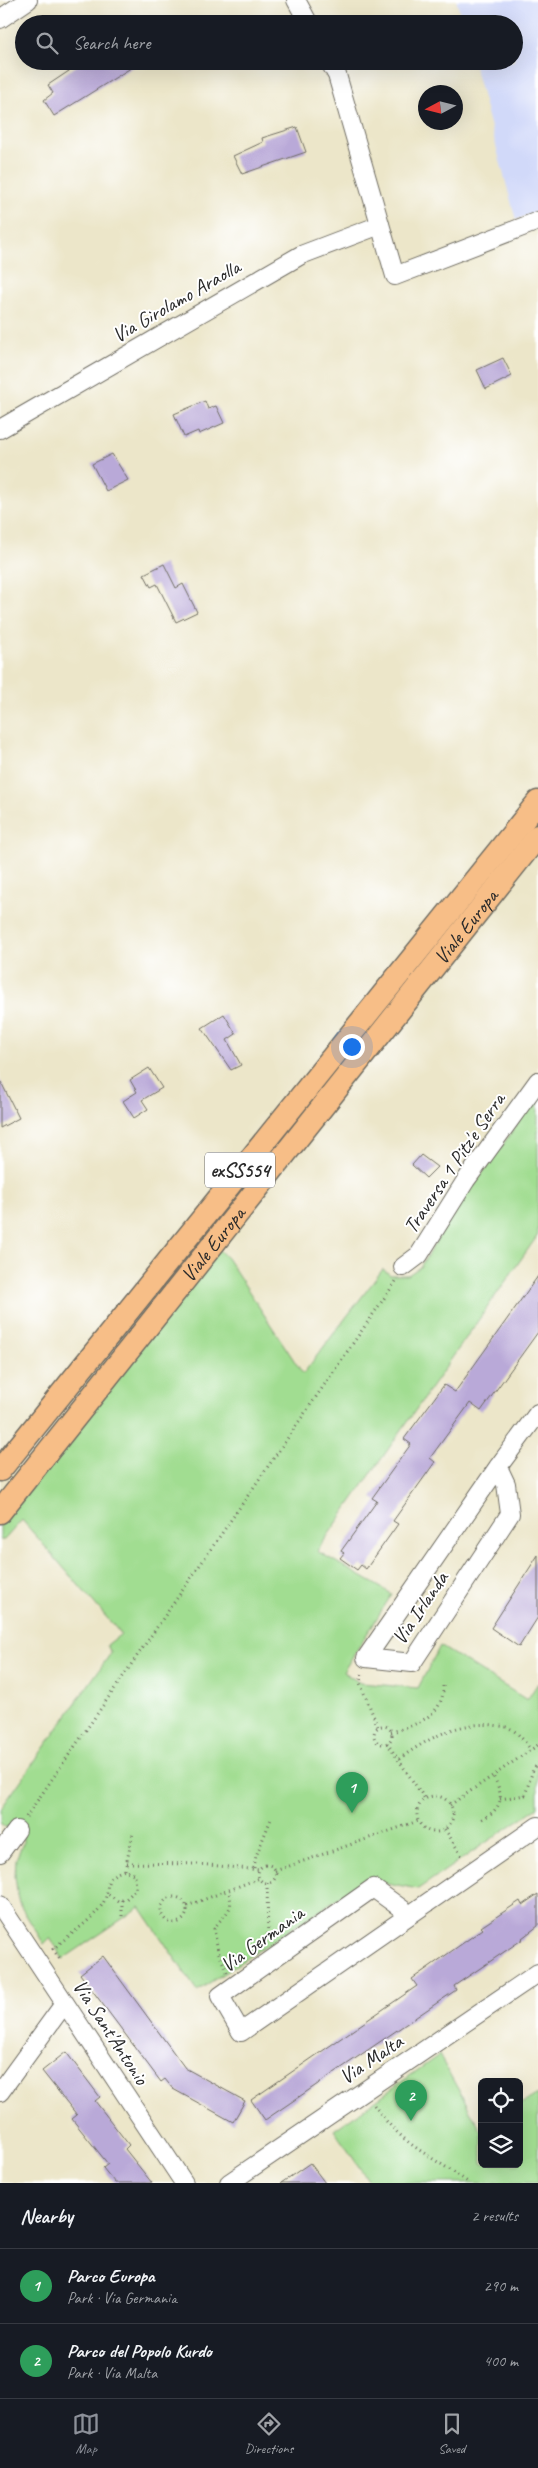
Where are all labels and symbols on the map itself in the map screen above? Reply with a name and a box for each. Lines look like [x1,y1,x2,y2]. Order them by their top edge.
north arrow [418,85,463,130]
street label: Via Girolamo Araolla [107,253,247,348]
street label: Viale Europa [428,882,505,969]
your location [339,1034,365,1060]
street label: Traversa 1 Pitz'e Serra [397,1086,512,1238]
road number: exSS554 [205,1152,275,1188]
street label: Viale Europa [175,1200,252,1287]
street label: Via Irlanda [386,1565,455,1649]
pin: 1 [336,1772,368,1813]
street label: Via Germania [215,1899,311,1978]
street label: Via Sant'Antonio [67,1974,156,2091]
street label: Via Malta [334,2027,409,2090]
pin: 2 [395,2080,427,2121]

